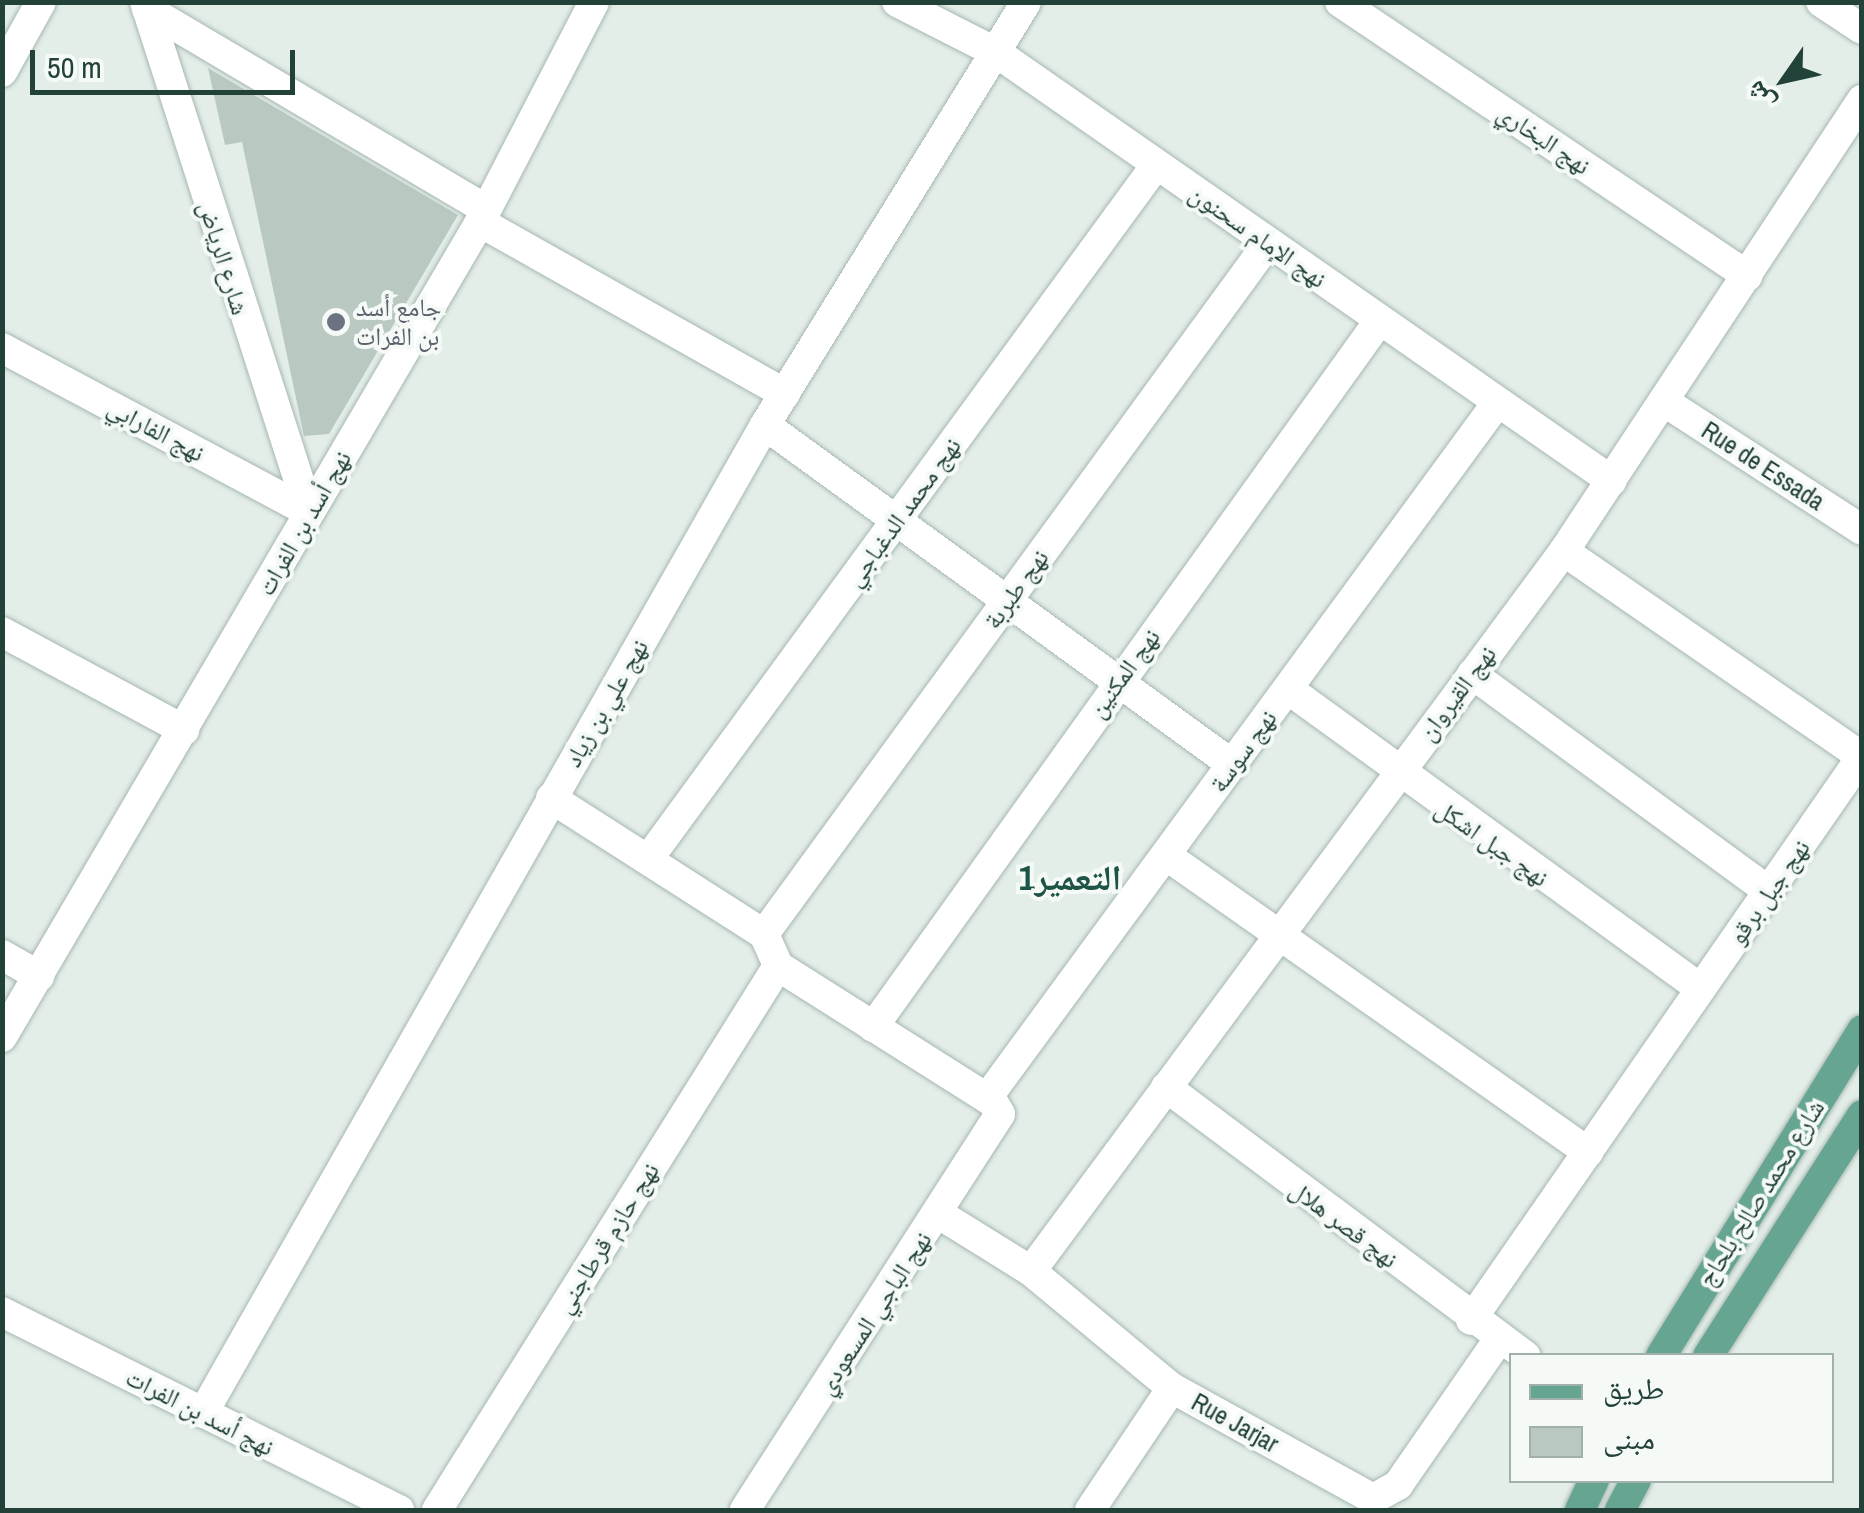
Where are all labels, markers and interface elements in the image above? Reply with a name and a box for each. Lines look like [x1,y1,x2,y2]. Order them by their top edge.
scale bar [35,30,300,92]
north arrow [1734,30,1834,130]
text: 50 m [47,47,102,87]
text: ش [1735,74,1783,120]
street label: نهج البخاري [1492,97,1596,181]
street label: نهج الإمام سحنون [1184,178,1332,294]
street label: شارع الرياض [193,198,255,318]
place label: جامع أسد بن الفرات [356,293,441,352]
marker: جامع أسد بن الفرات [325,311,347,333]
street label: نهج الفارابي [102,392,210,468]
street label: Rue de Essada [1696,415,1830,517]
street label: نهج محمد الدغباجي [839,432,967,592]
street label: نهج أسد بن الفرات [250,445,358,601]
street label: نهج طبربة [977,543,1055,635]
street label: نهج المكنين [1082,623,1166,723]
street label: نهج علي بن زياد [557,634,655,772]
street label: نهج القيروان [1412,640,1502,746]
street label: نهج سوسة [1203,704,1283,798]
street label: نهج جبل اشكل [1430,793,1554,893]
street label: نهج جبل برقو [1722,834,1816,950]
district label: التعمير1 [1019,857,1121,899]
street label: شارع محمد صالح بلحاج [1691,1094,1831,1292]
street label: نهج حازم قرطاجني [549,1157,665,1319]
street label: نهج قصر هلال [1284,1174,1404,1274]
street label: نهج الباجي المسعودي [810,1226,938,1400]
legend [1509,1353,1834,1483]
street label: نهج أسد بن الفرات [121,1362,279,1462]
text: طريق [1603,1368,1664,1408]
street label: Rue Jarjar [1186,1387,1284,1459]
text: مبنى [1603,1418,1655,1458]

